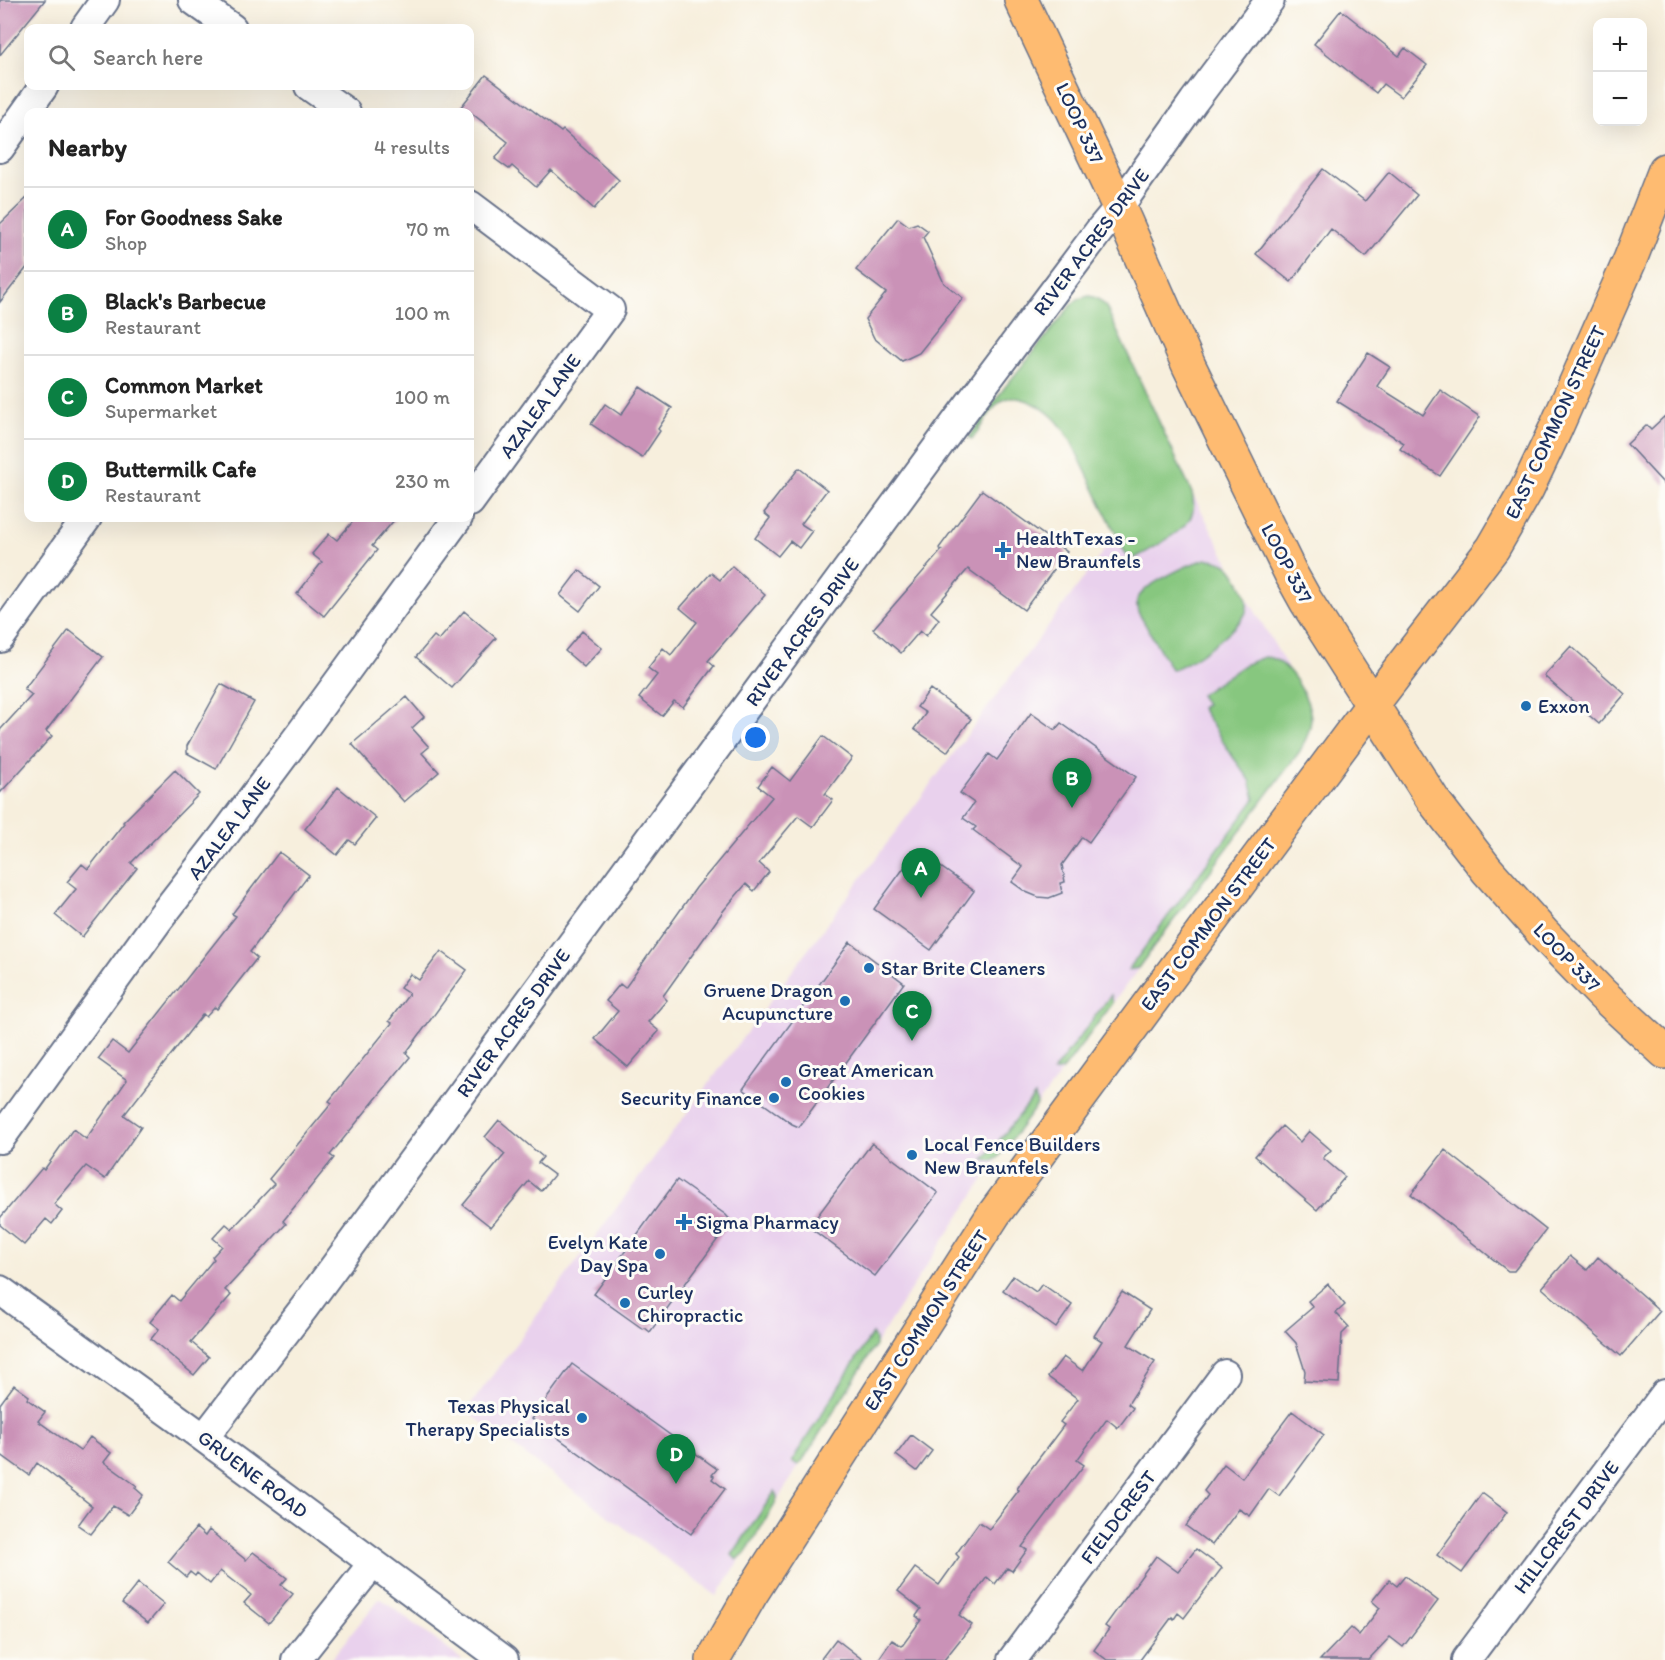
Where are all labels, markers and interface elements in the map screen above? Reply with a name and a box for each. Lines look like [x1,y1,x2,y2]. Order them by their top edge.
map controls [1593,18,1647,126]
button: + [1593,18,1647,72]
search box [24,24,474,90]
icon: search [45,41,78,74]
text: Search here [93,44,203,71]
button: − [1593,72,1647,126]
street label: LOOP 337 [1051,79,1109,167]
text: Nearby [48,131,127,163]
text: 4 results [374,135,450,159]
street label: RIVER ACRES DRIVE [1028,164,1154,320]
text: For Goodness Sake [105,204,283,231]
text: A [61,217,74,241]
text: 70 m [406,217,450,241]
text: Shop [105,231,147,255]
text: Black's Barbecue [105,288,266,315]
text: B [61,301,74,325]
text: 100 m [395,301,450,325]
text: Restaurant [105,315,201,339]
street label: EAST COMMON STREET [1500,321,1610,523]
street label: AZALEA LANE [494,349,586,463]
text: Common Market [105,372,263,399]
text: C [61,385,74,409]
text: 100 m [395,385,450,409]
text: Supermarket [105,399,217,423]
text: Buttermilk Cafe [105,456,256,483]
text: D [61,469,74,493]
text: 230 m [395,469,450,493]
text: Restaurant [105,483,201,507]
street label: LOOP 337 [1256,519,1318,607]
place label: HealthTexas - New Braunfels [1016,526,1141,573]
marker: HealthTexas - New Braunfels [994,541,1012,559]
street label: RIVER ACRES DRIVE [740,553,864,711]
place label: Exxon [1538,694,1590,718]
marker: Exxon [1519,699,1533,713]
your location [741,723,770,752]
pin: B [1052,758,1092,808]
street label: AZALEA LANE [182,772,276,884]
street label: EAST COMMON STREET [1135,833,1281,1015]
pin: A [902,848,940,898]
street label: LOOP 337 [1528,918,1606,996]
street label: RIVER ACRES DRIVE [451,944,575,1102]
place label: Star Brite Cleaners [881,956,1045,980]
marker: Star Brite Cleaners [862,961,876,975]
place label: Gruene Dragon Acupuncture [703,978,833,1025]
pin: C [892,992,932,1041]
marker: Gruene Dragon Acupuncture [838,994,852,1008]
place label: Great American Cookies [798,1058,934,1105]
marker: Great American Cookies [779,1075,793,1089]
place label: Security Finance [621,1086,762,1110]
marker: Security Finance [767,1091,781,1105]
place label: Local Fence Builders New Braunfels [924,1132,1101,1179]
marker: Local Fence Builders New Braunfels [905,1148,919,1162]
place label: Sigma Pharmacy [696,1210,839,1234]
marker: Sigma Pharmacy [677,1215,691,1229]
street label: EAST COMMON STREET [859,1225,993,1415]
place label: Evelyn Kate Day Spa [548,1230,648,1277]
marker: Evelyn Kate Day Spa [653,1247,667,1261]
place label: Curley Chiropractic [637,1280,743,1327]
marker: Curley Chiropractic [618,1296,632,1310]
place label: Texas Physical Therapy Specialists [406,1394,570,1441]
marker: Texas Physical Therapy Specialists [575,1411,589,1425]
street label: GRUENE ROAD [193,1425,313,1523]
pin: D [656,1434,696,1484]
street label: HILLCREST DRIVE [1508,1456,1624,1598]
street label: FIELDCREST [1075,1465,1161,1569]

